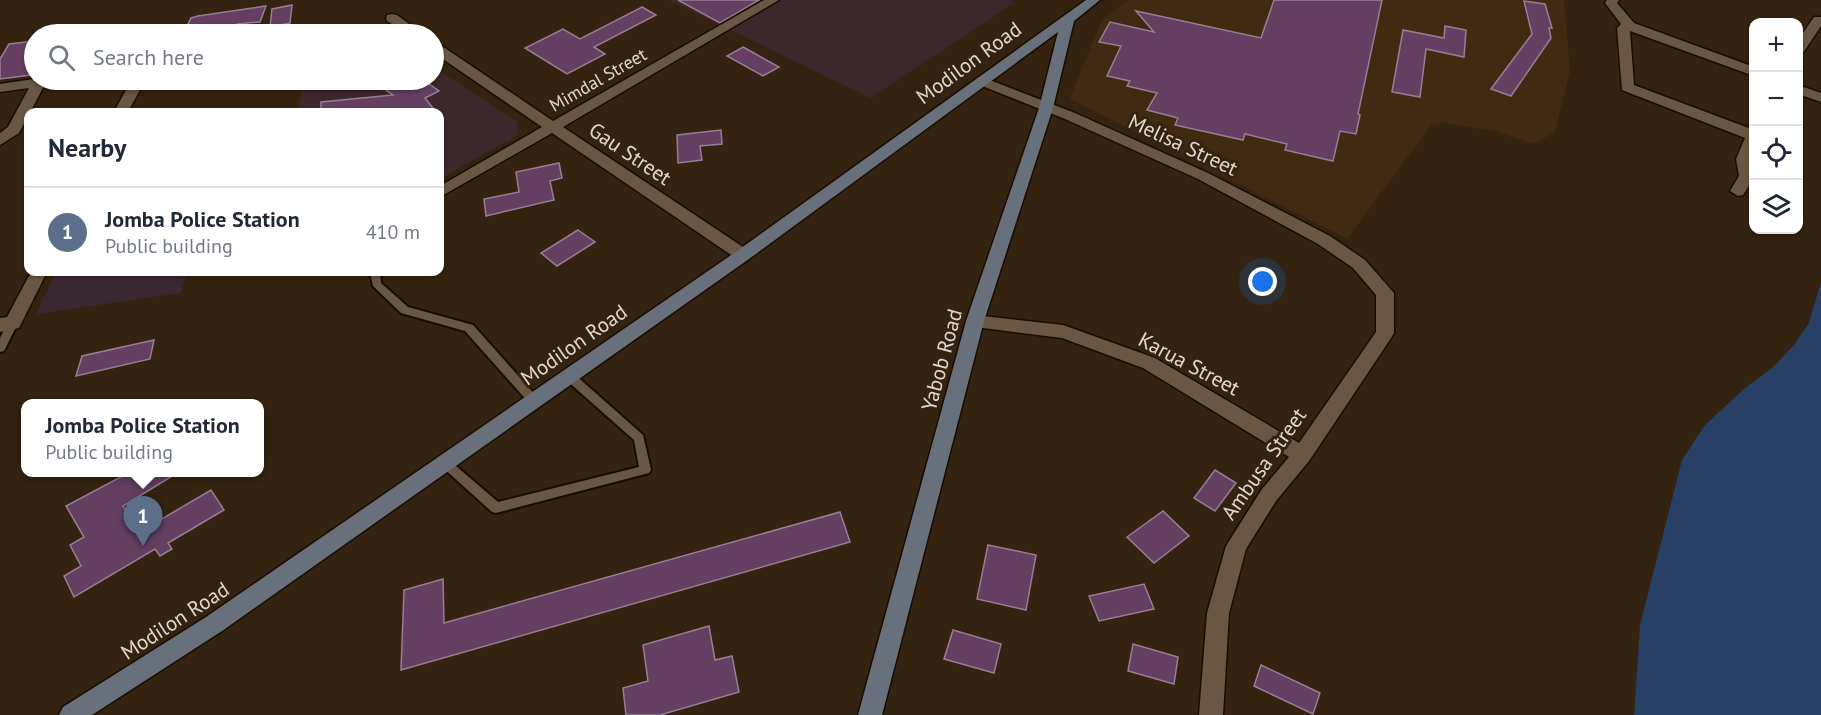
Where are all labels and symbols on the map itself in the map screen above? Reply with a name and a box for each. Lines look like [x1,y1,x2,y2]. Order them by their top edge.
street label: Modilon Road [911,15,1027,110]
street label: Mimdal Street [545,43,650,117]
street label: Melisa Street [1124,107,1242,182]
street label: Gau Street [584,116,677,191]
your location [1248,267,1277,296]
street label: Modilon Road [515,298,632,391]
street label: Yabob Road [915,306,968,414]
street label: Karua Street [1134,326,1244,401]
street label: Ambusa Street [1215,403,1312,525]
pin: 1 [124,496,162,546]
street label: Modilon Road [115,576,234,666]

